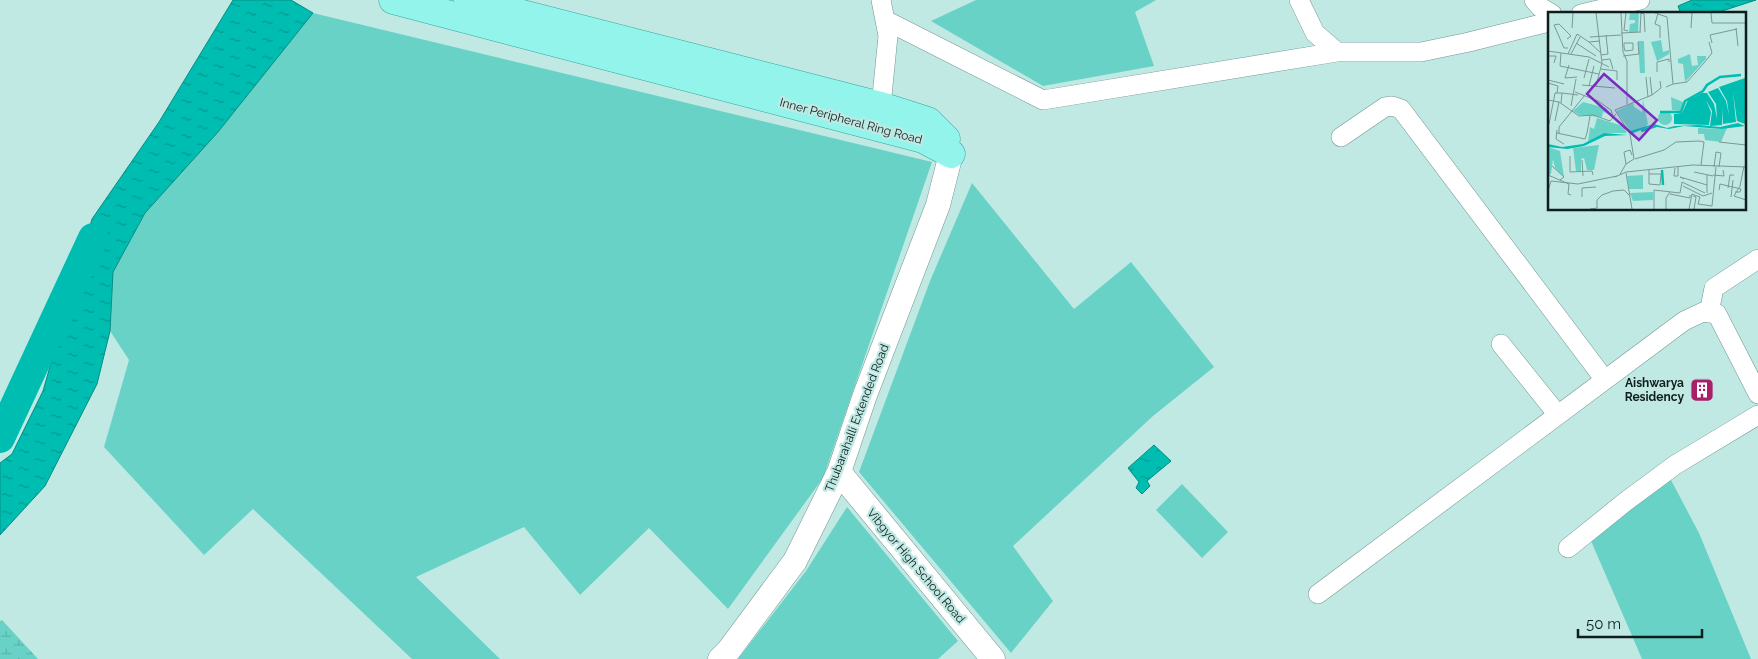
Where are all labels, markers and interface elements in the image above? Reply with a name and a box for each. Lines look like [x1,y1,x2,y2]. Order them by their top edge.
inset map [1548,12,1746,210]
street label: Inner Peripheral Ring Road [778,95,924,147]
street label: Thubarahalli Extended Road [822,342,892,494]
place label: Aishwarya Residency [1625,376,1684,404]
building icon: Aishwarya Residency [1689,377,1715,403]
street label: Vibgyor High School Road [864,506,968,626]
scale bar [1578,606,1702,638]
text: 50 m [1586,615,1621,633]

